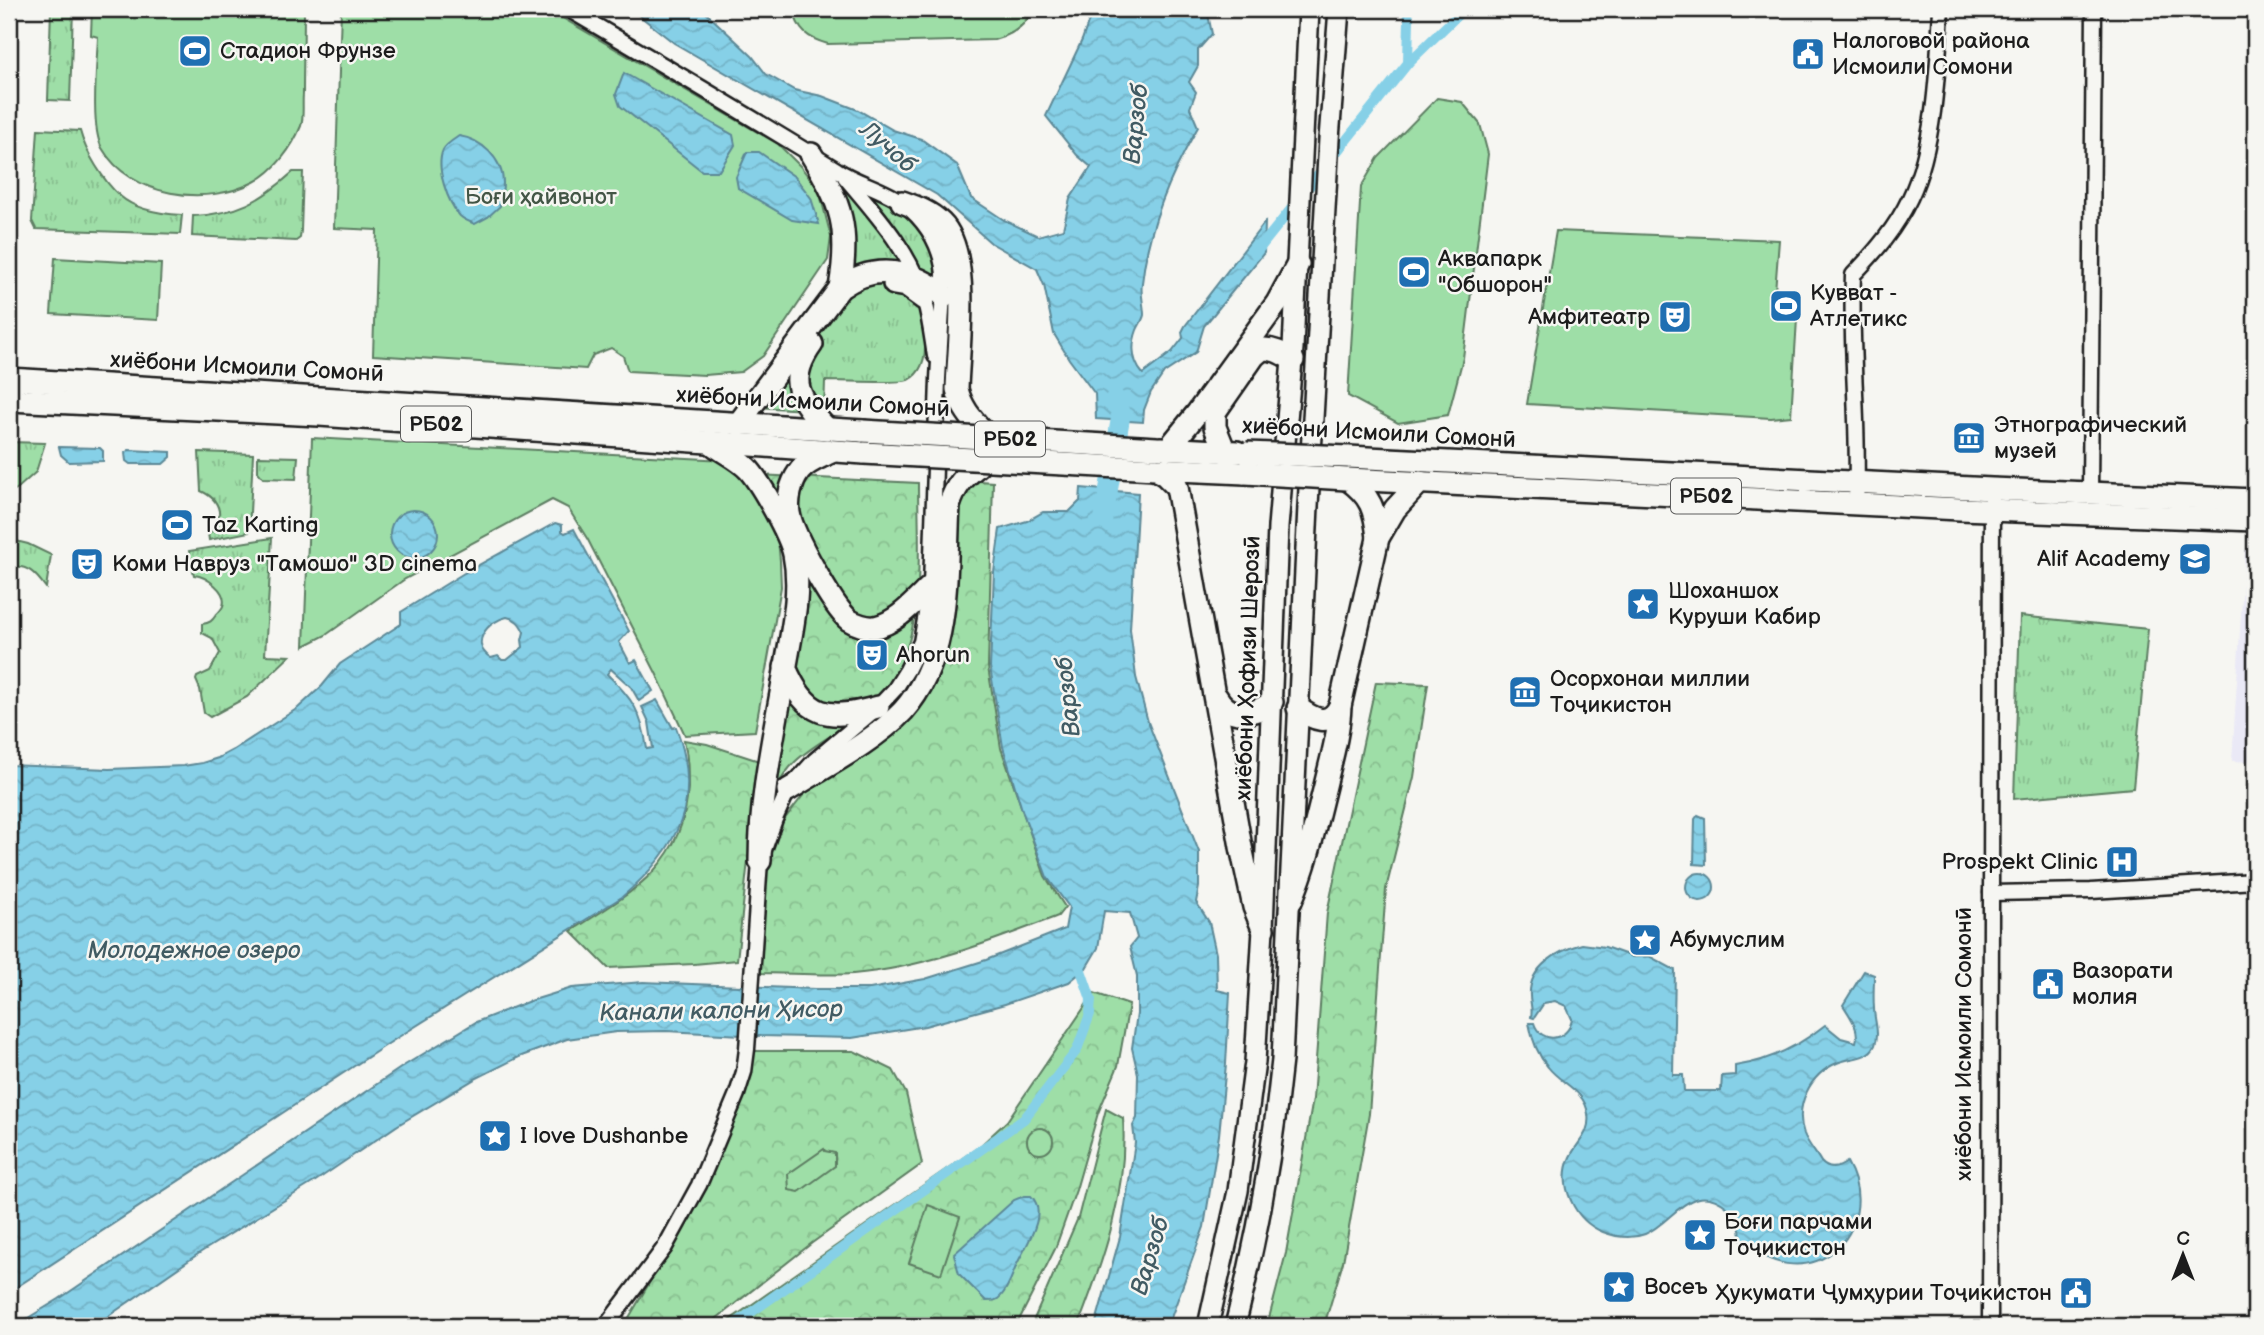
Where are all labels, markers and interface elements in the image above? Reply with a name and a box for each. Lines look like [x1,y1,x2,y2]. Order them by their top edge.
place label: Налоговой района Исмоили Сомони [1832,27,2030,81]
sports icon: Стадион Фрунзе [176,32,214,70]
public building icon: Налоговой района Исмоили Сомони [1789,35,1827,73]
place label: Стадион Фрунзе [220,37,396,65]
water label: Варзоб [1117,82,1155,165]
water label: Лучоб [853,114,922,180]
park label: Боғи ҳайвонот [465,183,617,211]
place label: Аквапарк "Обшорон" [1437,245,1552,299]
sports icon: Аквапарк "Обшорон" [1395,253,1433,291]
place label: Кувват - Атлетикс [1809,279,1907,333]
sports icon: Кувват - Атлетикс [1767,287,1805,325]
theatre icon: Aмфитеатр [1656,298,1694,336]
place label: Aмфитеатр [1528,303,1650,331]
street label: хиёбони Исмоили Сомонӣ [109,346,385,388]
street label: хиёбони Исмоили Сомонӣ [675,381,951,423]
road number: РБ02 [401,406,471,442]
place label: Этнографический музей [1994,411,2187,465]
street label: хиёбони Исмоили Сомонӣ [1241,412,1517,454]
museum icon: Этнографический музей [1950,419,1988,457]
road number: РБ02 [975,422,1045,457]
road number: РБ02 [1671,478,1741,514]
sports icon: Taz Karting [158,506,196,544]
place label: Taz Karting [202,511,318,539]
street label: хиёбони Ҳофизи Шерозӣ [1229,535,1267,801]
school or university icon: Alif Academy [2176,540,2214,578]
theatre icon: Коми Навруз "Тамошо" 3D cinema [68,545,106,583]
place label: Alif Academy [2037,545,2171,573]
place label: Коми Навруз "Тамошо" 3D cinema [112,550,477,578]
place label: Шоханшох Куруши Кабир [1668,577,1821,631]
place icon: Шоханшох Куруши Кабир [1624,585,1662,623]
theatre icon: Ahorun [853,636,891,674]
place label: Ahorun [896,641,970,669]
water label: Варзоб [1049,655,1087,738]
place label: Осорхонаи миллии Тоҷикистон [1550,665,1750,719]
museum icon: Осорхонаи миллии Тоҷикистон [1506,673,1544,711]
hospital icon: Prospekt Clinic [2103,843,2141,881]
place label: Prospekt Clinic [1942,848,2098,876]
street label: хиёбони Исмоили Сомонӣ [1950,907,1978,1181]
place icon: Абумуслим [1626,921,1664,959]
place label: Абумуслим [1669,926,1785,954]
water label: Молодежное озеро [88,936,301,965]
place label: Вазорати молия [2072,957,2173,1011]
public building icon: Вазорати молия [2029,965,2067,1003]
water label: Канали калони Ҳисор [599,994,844,1028]
place icon: I love Dushanbe [476,1117,514,1155]
place label: I love Dushanbe [520,1122,688,1150]
place label: Боғи парчами Тоҷикистон [1724,1208,1873,1262]
water label: Варзоб [1124,1213,1176,1299]
place icon: Боғи парчами Тоҷикистон [1681,1216,1719,1254]
north arrow [2148,1220,2218,1290]
text: С [2176,1228,2190,1251]
place icon: Восеъ [1600,1268,1638,1306]
place label: Восеъ [1644,1273,1708,1301]
public building icon: Ҳукумати Ҷумҳурии Тоҷикистон [2057,1274,2095,1312]
place label: Ҳукумати Ҷумҳурии Тоҷикистон [1715,1279,2052,1307]

